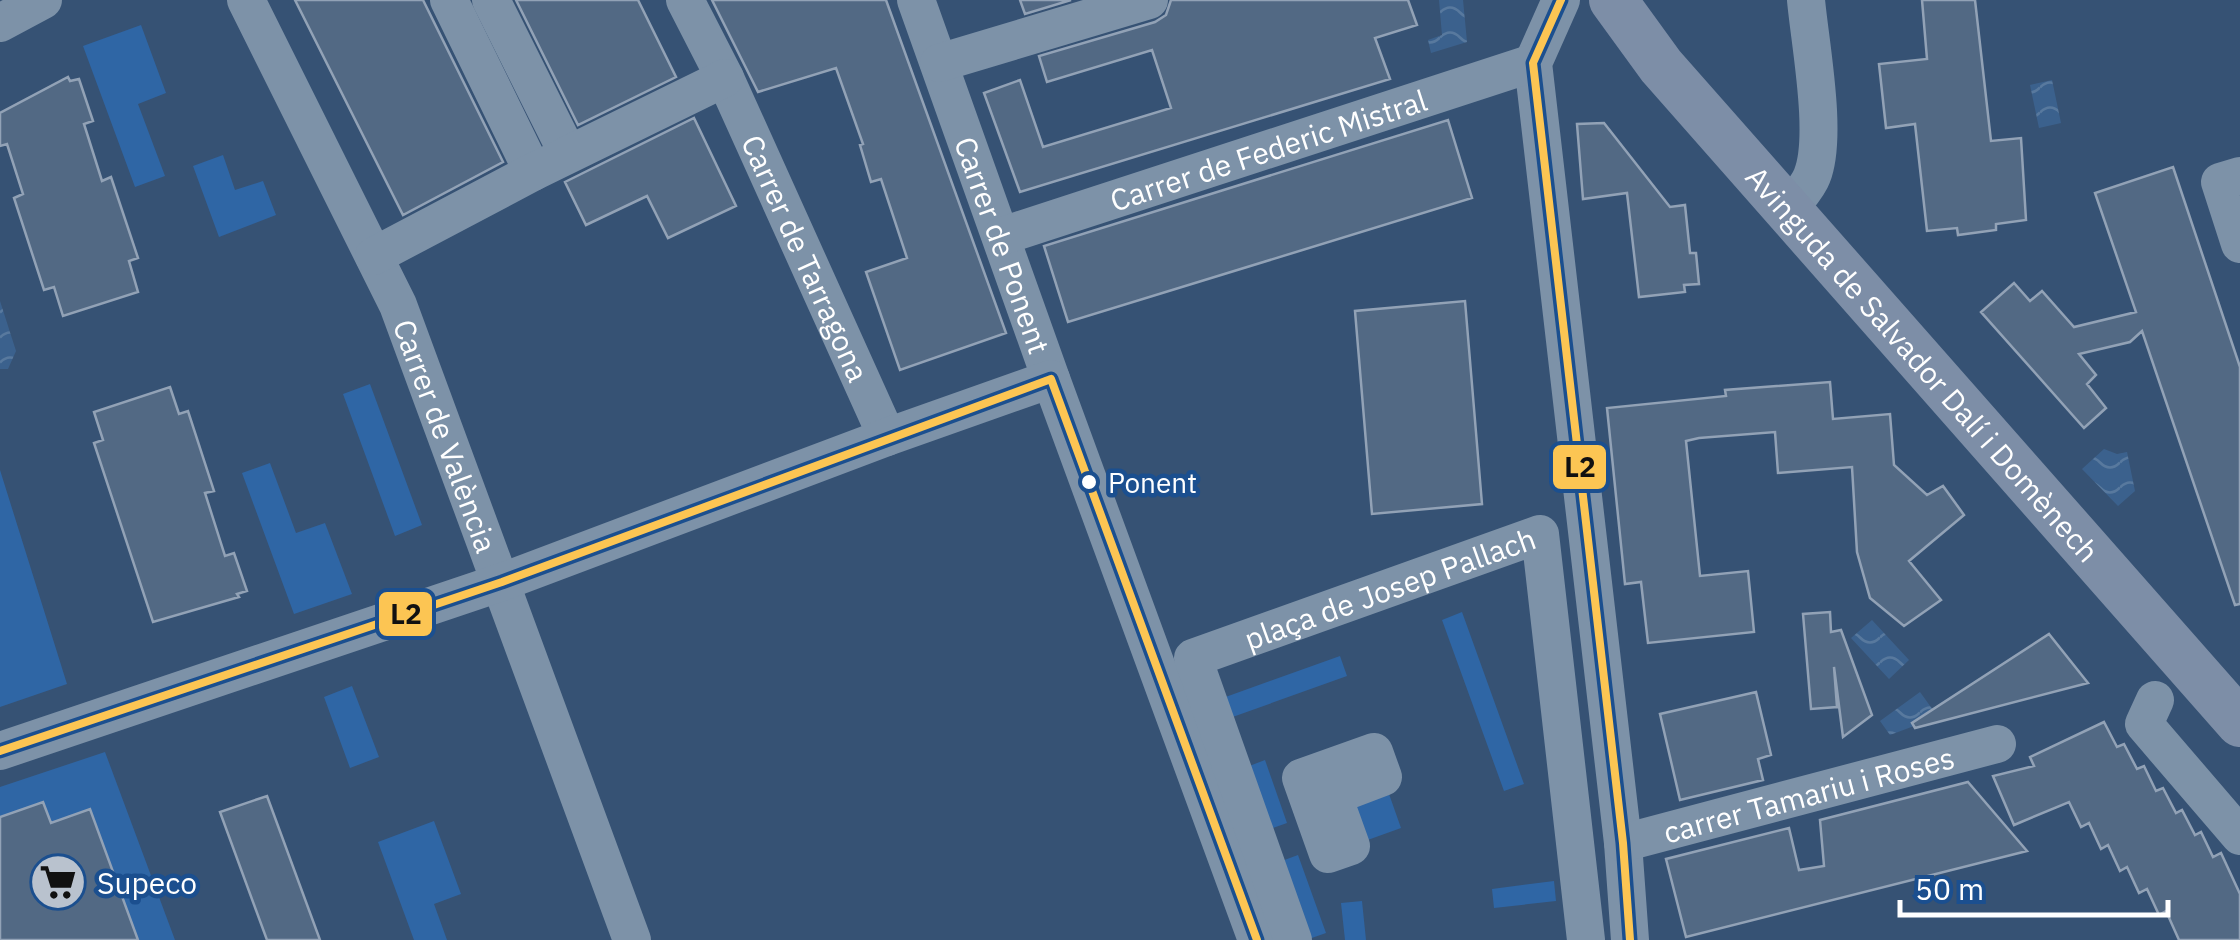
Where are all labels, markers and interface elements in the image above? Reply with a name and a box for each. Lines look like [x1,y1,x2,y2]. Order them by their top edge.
street label: Carrer de Federic Mistral [1105,79,1432,219]
street label: Carrer de Tarragona [734,128,879,387]
street label: Carrer de Ponent [947,131,1060,359]
street label: Avinguda de Salvador Dalí i Domènech [1738,157,2108,570]
street label: Carrer de València [385,314,507,558]
line badge: L2 [1551,443,1608,491]
text: L2 [1564,448,1596,485]
place label: Ponent [1108,464,1197,501]
marker: Ponent [1079,472,1099,492]
street label: plaça de Josep Pallach [1239,518,1541,658]
line badge: L2 [377,590,434,638]
text: L2 [390,595,422,632]
street label: carrer Tamariu i Roses [1659,737,1958,851]
supermarket icon: Supeco [28,852,88,912]
scale bar [1900,855,2168,917]
place label: Supeco [97,863,197,902]
text: 50 m [1915,869,1984,908]

